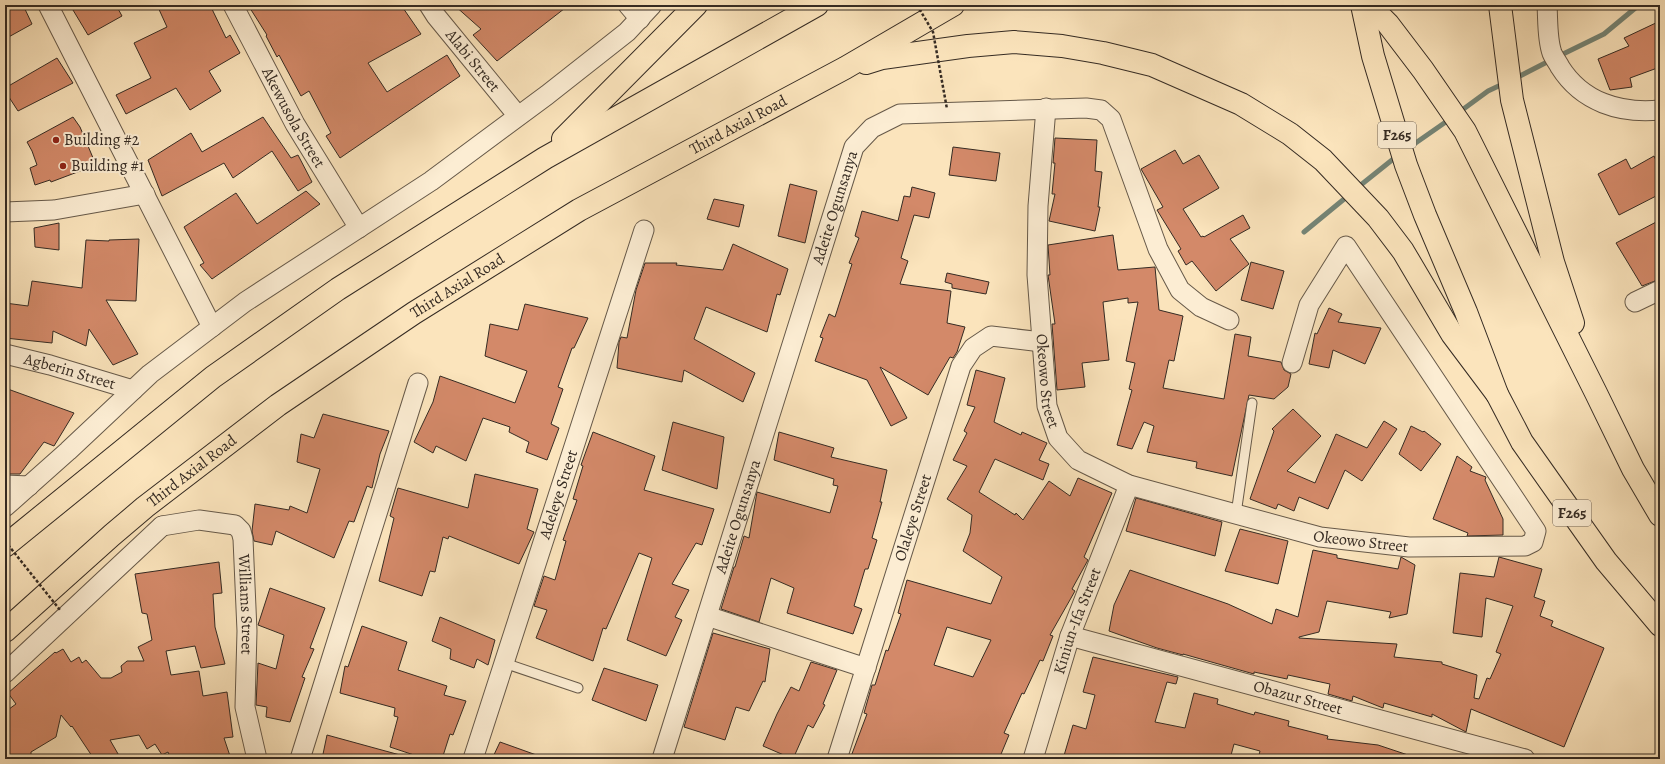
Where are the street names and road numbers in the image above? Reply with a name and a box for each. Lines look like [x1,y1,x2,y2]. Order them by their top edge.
street label: Alabi Street [440,24,505,97]
street label: Akewusola Street [256,63,331,172]
street label: Third Axial Road [686,90,791,160]
road number: F265 [1378,122,1416,148]
street label: Adeite Ogunsanya [807,147,863,268]
street label: Third Axial Road [406,248,509,324]
street label: Okeowo Street [1031,333,1065,431]
street label: Agberin Street [21,348,118,395]
street label: Third Axial Road [142,429,241,513]
street label: Adeleye Street [534,447,583,543]
street label: Adeite Ogunsanya [710,456,766,577]
street label: Olaleye Street [889,471,937,564]
road number: F265 [1553,500,1591,526]
street label: Okeowo Street [1311,525,1409,558]
street label: Williams Street [233,553,258,655]
street label: Kiniun-Ifa Street [1048,564,1107,677]
street label: Obazur Street [1251,675,1345,720]

